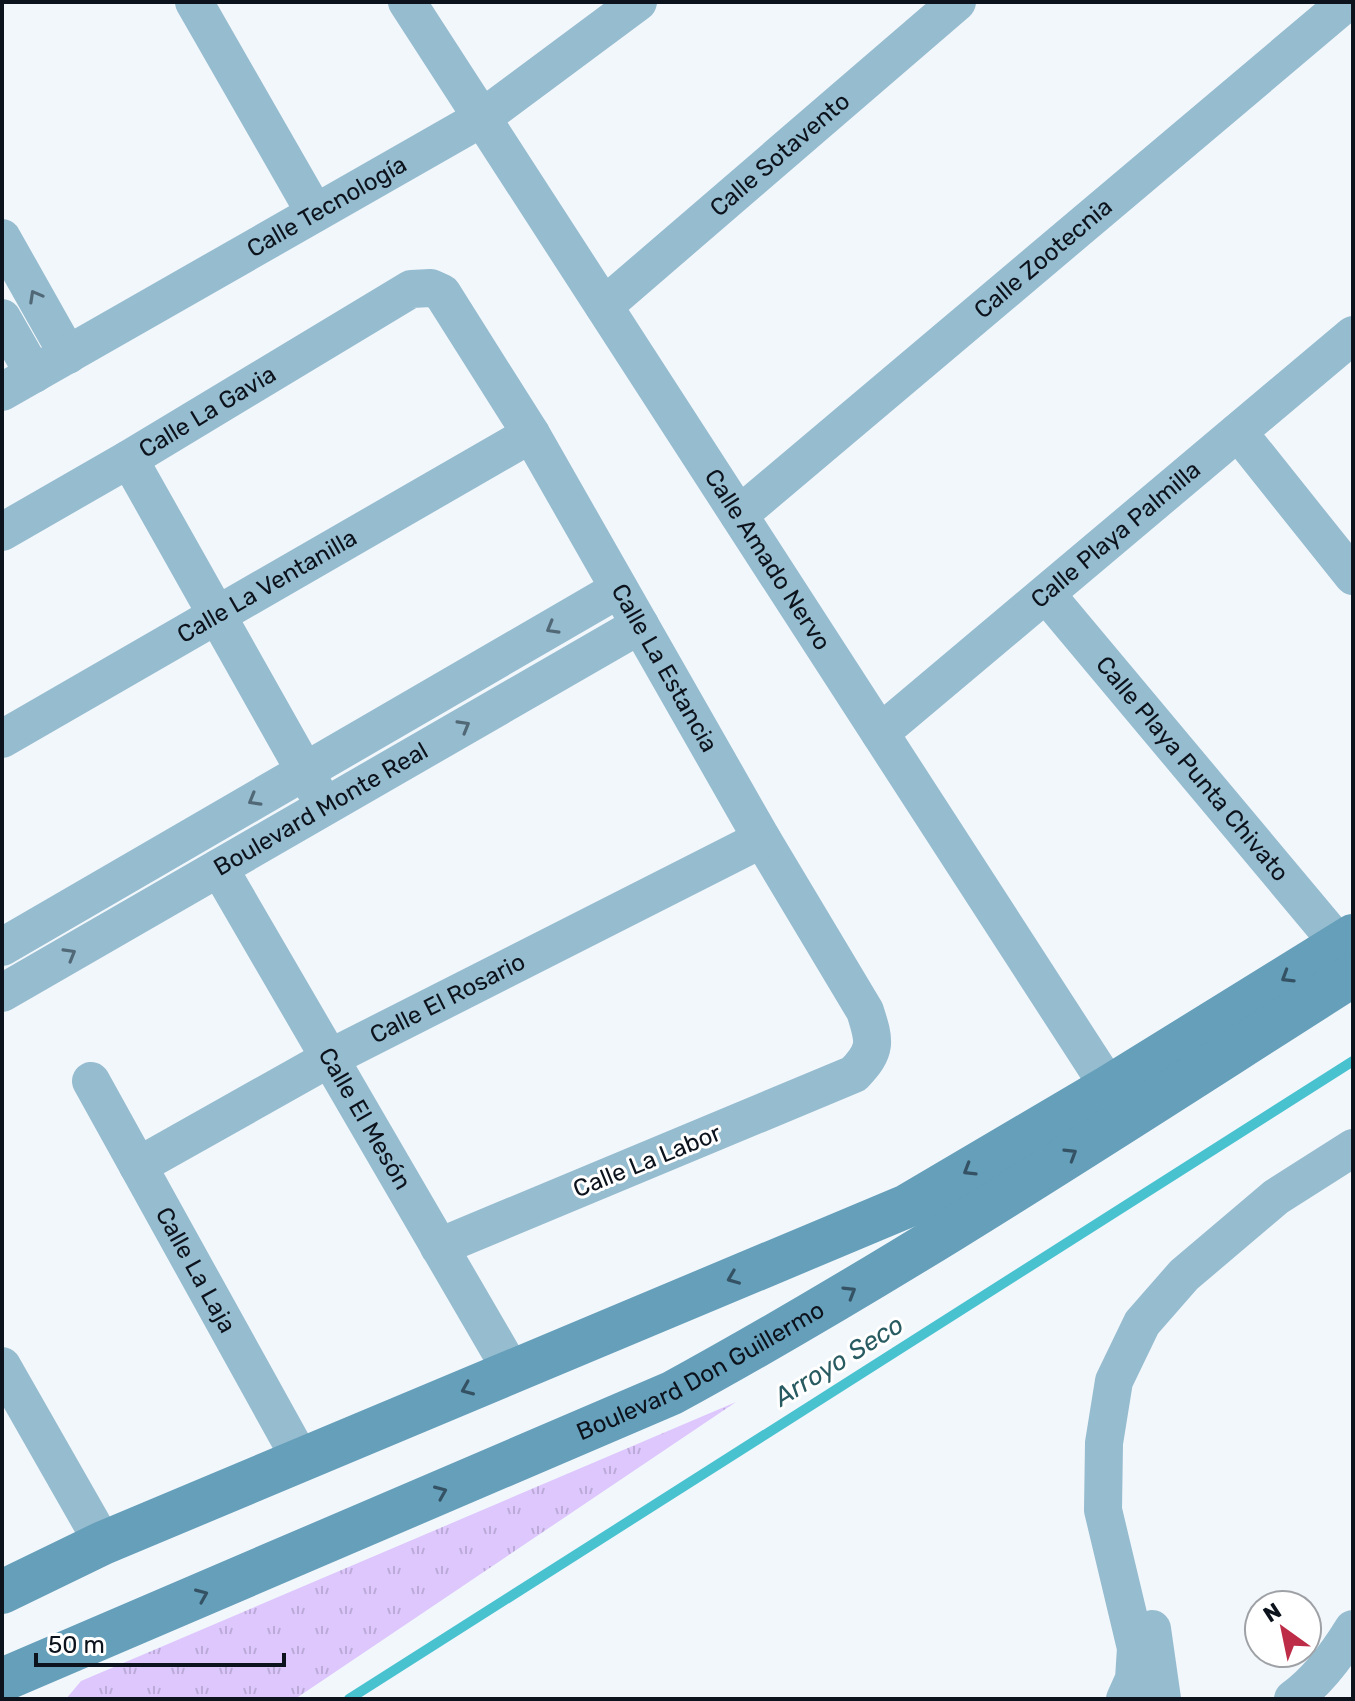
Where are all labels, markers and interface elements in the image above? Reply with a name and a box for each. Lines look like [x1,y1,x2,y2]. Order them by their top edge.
street label: Calle Sotavento [704,87,855,222]
street label: Calle Tecnología [242,150,412,263]
street label: Calle Zootecnia [969,192,1118,324]
one-way arrow [29,290,45,305]
street label: Calle La Gavia [134,360,281,464]
street label: Calle Playa Palmilla [1025,455,1206,614]
street label: Calle Amado Nervo [699,464,836,655]
street label: Calle La Ventanilla [172,523,362,649]
street label: Calle La Estancia [605,579,723,757]
one-way arrow [546,618,561,634]
street label: Calle Playa Punta Chivato [1090,651,1294,887]
one-way arrow [456,720,470,736]
street label: Boulevard Monte Real [209,736,433,882]
one-way arrow [248,790,263,806]
street label: Calle El Rosario [365,947,530,1049]
one-way arrow [61,948,75,964]
one-way arrow [1281,967,1296,982]
street label: Calle El Mesón [313,1043,417,1195]
street label: Calle La Labor [569,1119,725,1203]
one-way arrow [1062,1149,1077,1164]
one-way arrow [963,1160,978,1176]
street label: Calle La Laja [150,1202,242,1338]
one-way arrow [727,1269,741,1285]
one-way arrow [841,1286,856,1301]
street label: Boulevard Don Guillermo [572,1296,829,1446]
water label: Arroyo Seco [767,1309,909,1414]
one-way arrow [461,1380,475,1396]
one-way arrow [433,1486,448,1502]
one-way arrow [194,1588,209,1604]
north arrow [1243,1589,1323,1669]
text: N [1258,1597,1286,1628]
scale bar [36,1617,284,1667]
text: 50 m [48,1631,105,1659]

